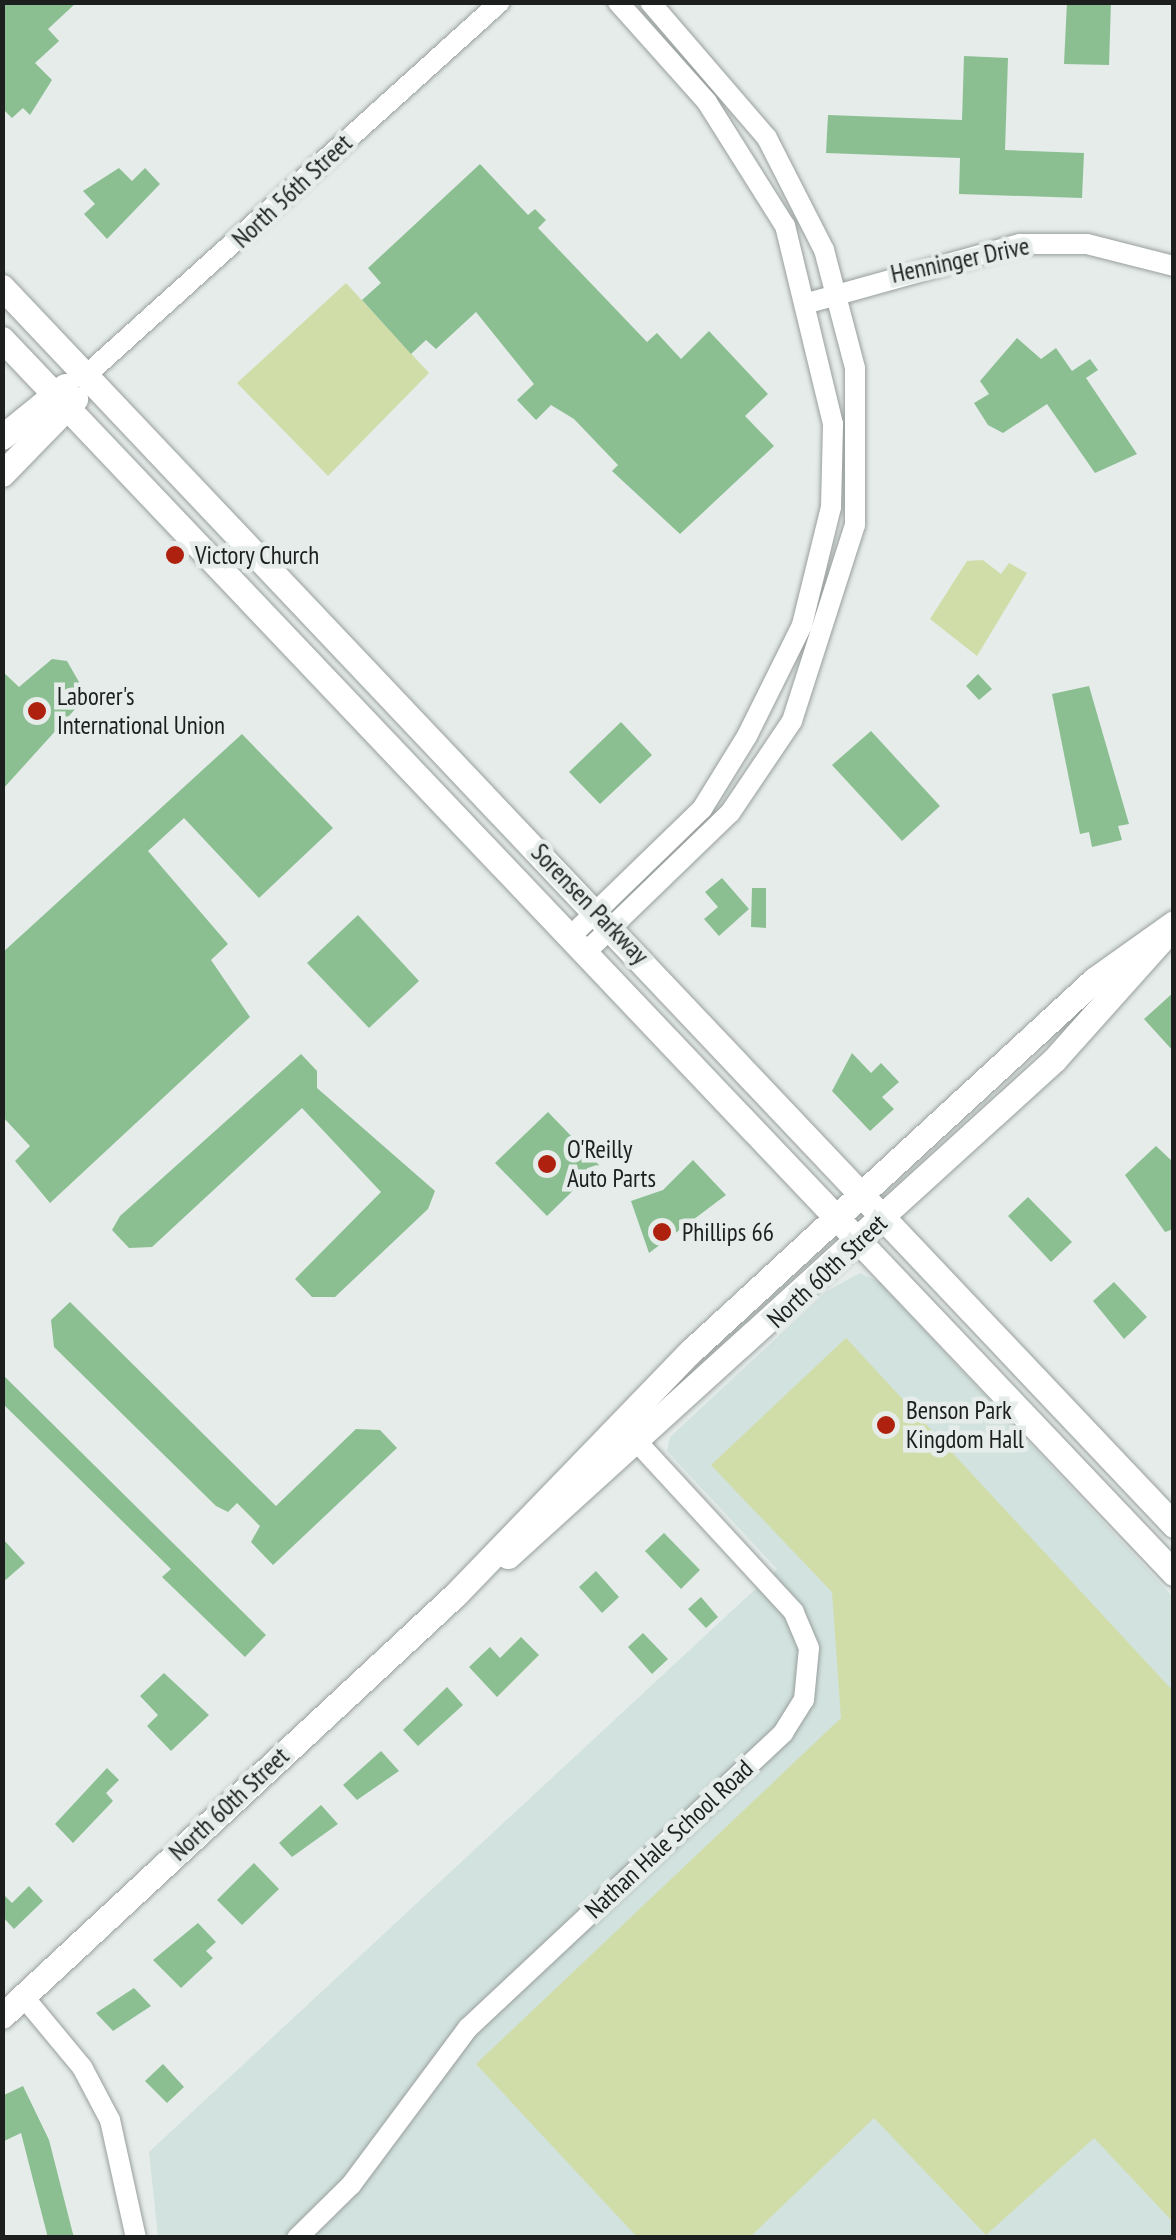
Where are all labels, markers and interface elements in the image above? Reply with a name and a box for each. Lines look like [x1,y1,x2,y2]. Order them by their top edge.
street label: North 56th Street [226,128,358,254]
street label: Henninger Drive [888,231,1032,289]
place label: Victory Church [195,540,320,570]
marker: Victory Church [164,544,186,566]
place label: Laborer's International Union [57,682,225,741]
marker: Laborer's International Union [26,700,48,722]
street label: Sorensen Parkway [525,837,655,971]
place label: O'Reilly Auto Parts [567,1135,656,1194]
marker: O'Reilly Auto Parts [536,1153,558,1175]
street label: North 60th Street [761,1208,893,1334]
place label: Phillips 66 [682,1217,774,1247]
marker: Phillips 66 [651,1221,673,1243]
place label: Benson Park Kingdom Hall [906,1396,1024,1455]
marker: Benson Park Kingdom Hall [875,1414,897,1436]
street label: North 60th Street [163,1741,295,1867]
street label: Nathan Hale School Road [579,1754,759,1924]

